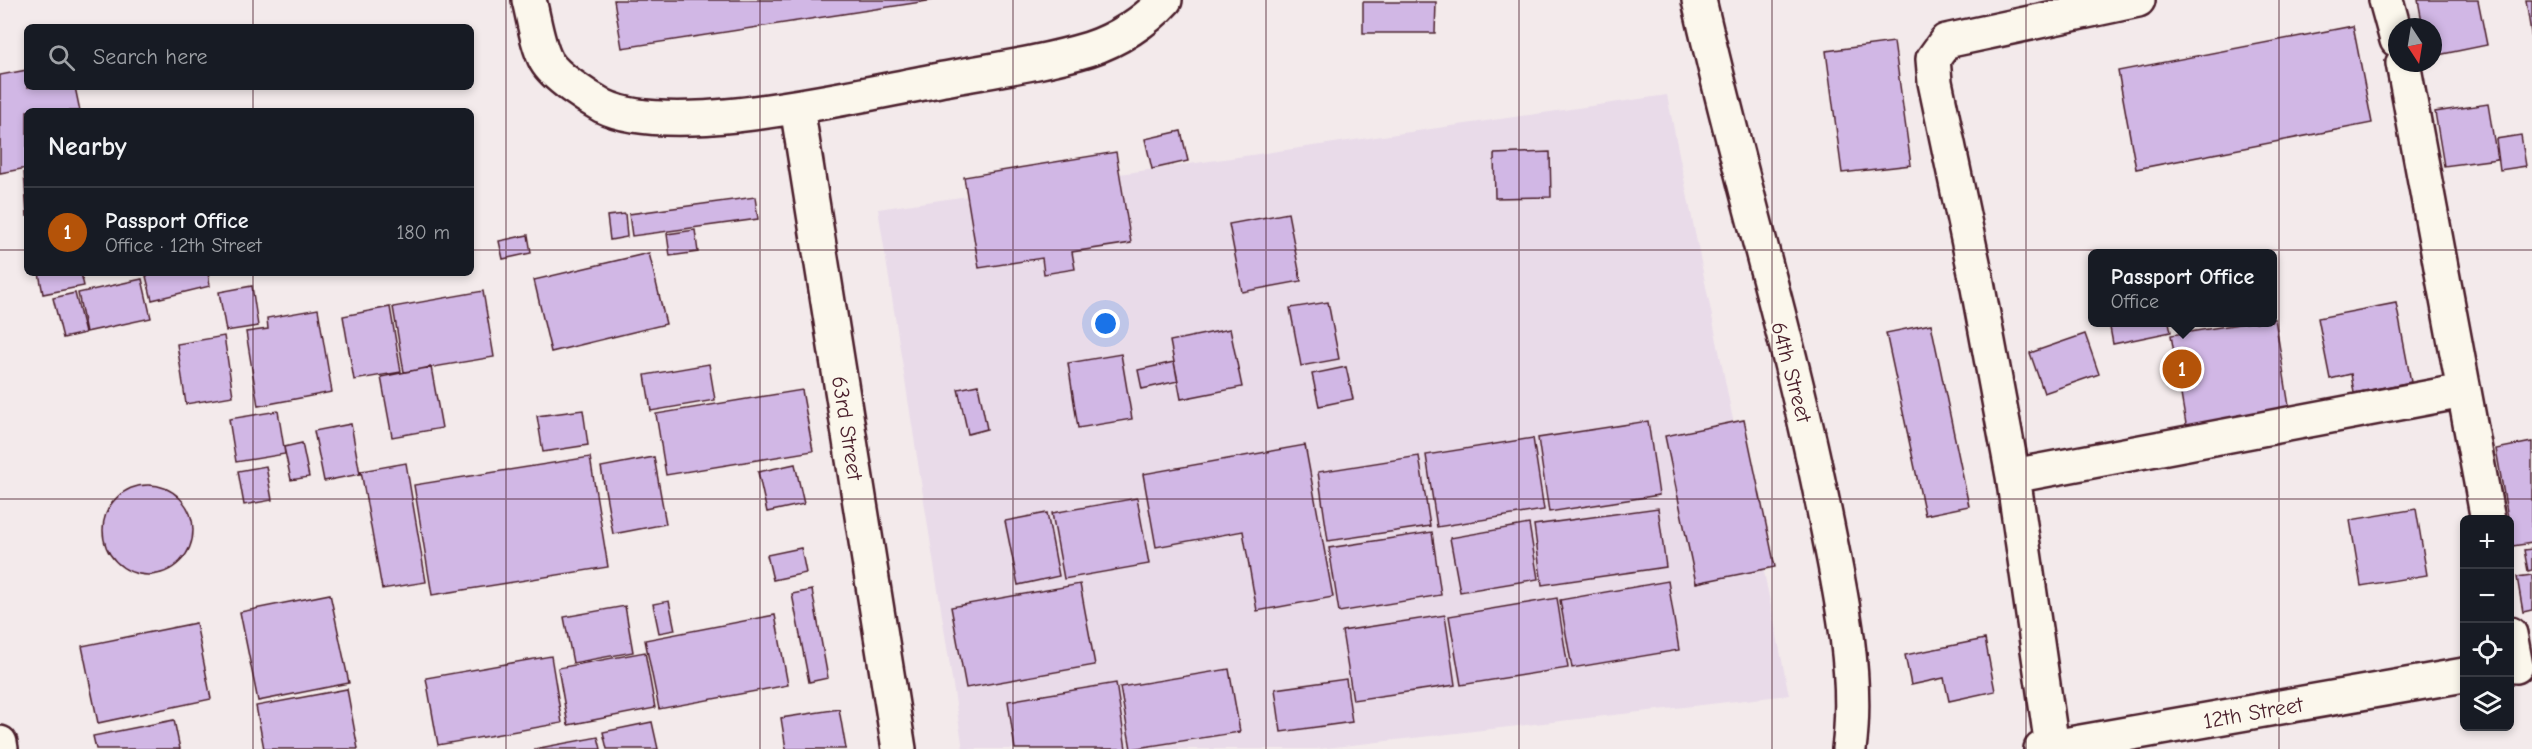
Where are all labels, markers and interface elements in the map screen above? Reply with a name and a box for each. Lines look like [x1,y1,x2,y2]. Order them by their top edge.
north arrow [2388,18,2442,72]
search box [24,24,474,90]
icon: search [45,41,78,74]
text: Search here [93,44,208,70]
text: Nearby [48,132,127,162]
text: Passport Office [105,208,248,234]
text: 1 [64,221,71,244]
text: 180 m [396,221,450,244]
text: Office · 12th Street [105,234,262,257]
popup [2088,249,2277,327]
text: Passport Office [2111,264,2254,290]
text: Office [2111,290,2159,313]
your location [1091,309,1120,338]
street label: 64th Street [1765,319,1817,426]
pin: 1 [2162,346,2202,392]
street label: 63rd Street [826,374,868,483]
map controls [2460,515,2514,731]
button: + [2460,515,2514,569]
button: − [2460,569,2514,623]
button: locate [2460,623,2514,677]
button: layers [2460,677,2514,731]
street label: 12th Street [2201,691,2306,735]

